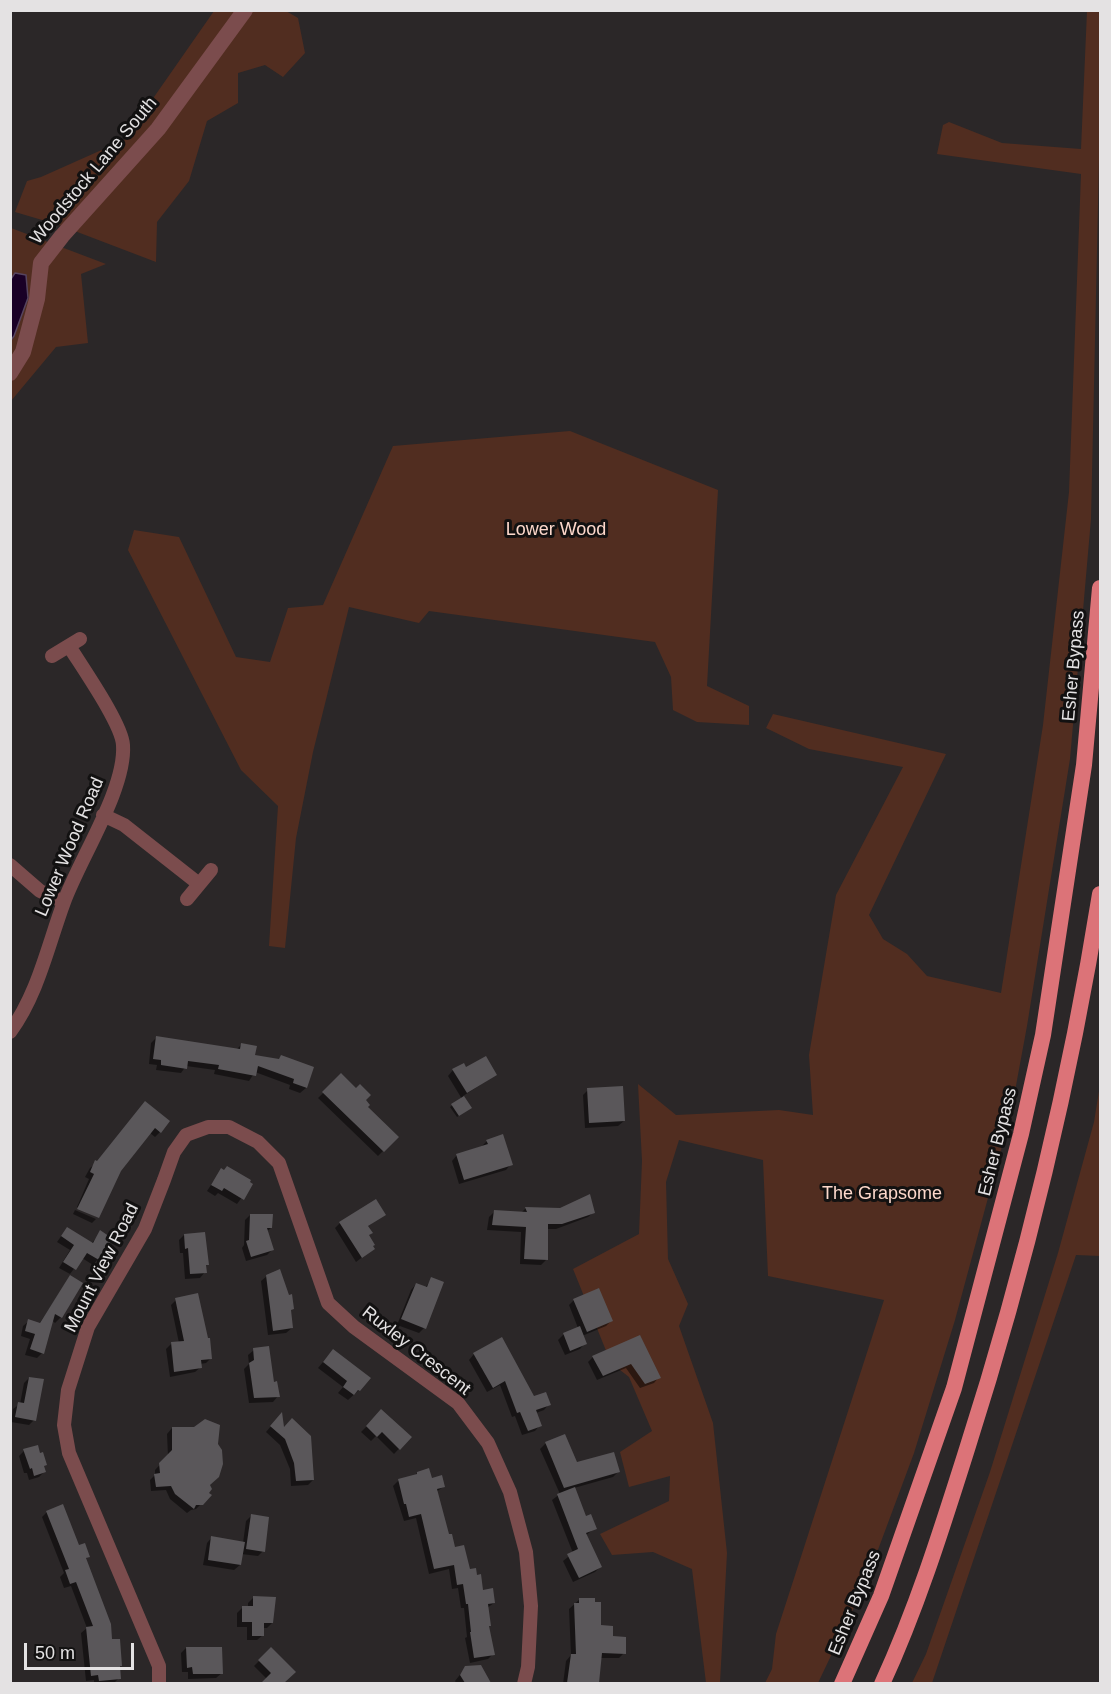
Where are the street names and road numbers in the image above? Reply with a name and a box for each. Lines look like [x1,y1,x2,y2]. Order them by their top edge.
street label: Woodstock Lane South [26,93,162,249]
street label: Esher Bypass [1058,610,1090,722]
street label: Lower Wood Road [31,774,109,920]
street label: Esher Bypass [974,1086,1022,1198]
street label: Mount View Road [60,1200,144,1336]
street label: Ruxley Crescent [357,1302,475,1400]
street label: Esher Bypass [824,1547,886,1659]

